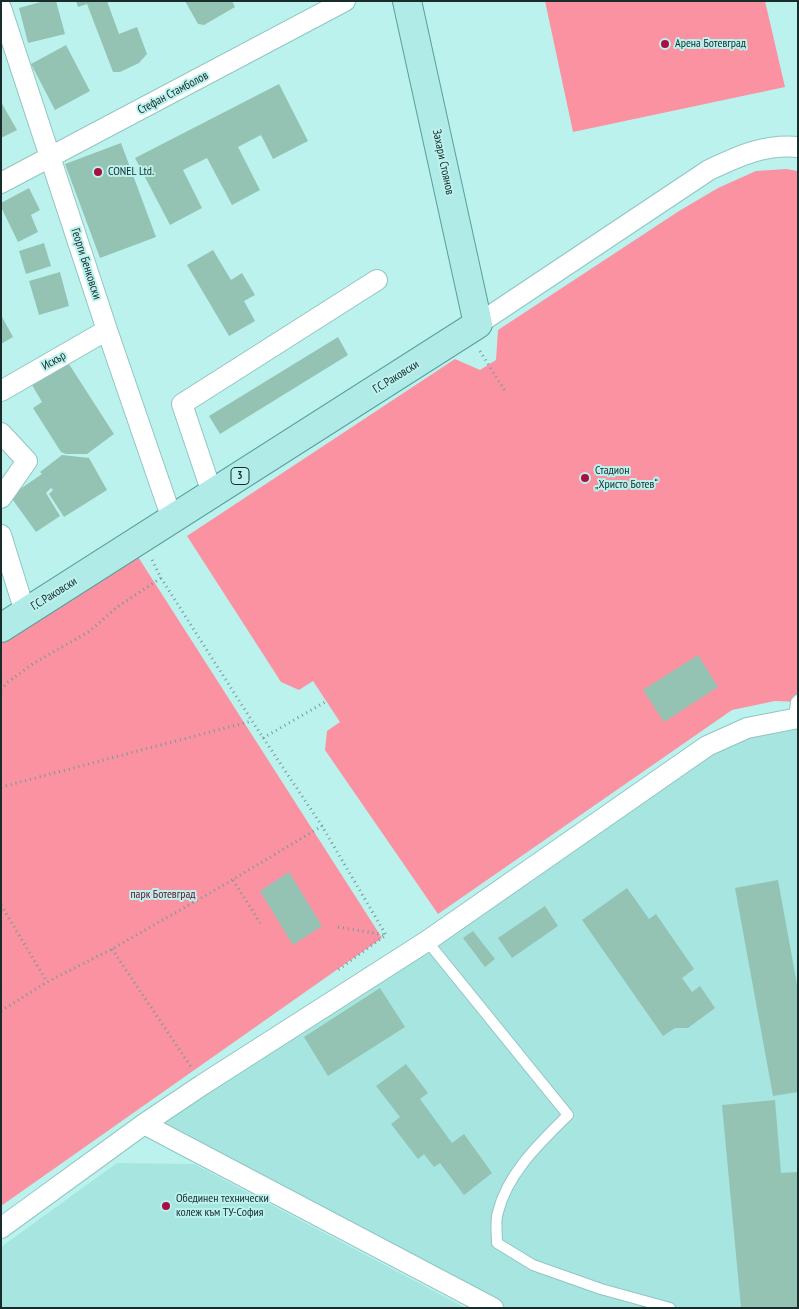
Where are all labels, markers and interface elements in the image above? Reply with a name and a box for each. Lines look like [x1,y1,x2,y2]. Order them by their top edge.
place label: Арена Ботевград [675,37,746,51]
marker: Арена Ботевград [659,38,671,50]
street label: Стефан Стамболов [135,68,211,118]
street label: Захари Стоянов [429,128,457,196]
place label: CONEL Ltd. [108,165,154,179]
marker: CONEL Ltd. [92,166,104,178]
street label: Георги Бенковски [68,227,104,301]
street label: Искър [39,348,69,374]
street label: Г.С.Раковски [370,357,422,397]
place label: Стадион „Христо Ботев“ [595,464,658,492]
road number: 3 [231,468,249,484]
marker: Стадион „Христо Ботев“ [579,472,591,484]
street label: Г.С.Раковски [28,574,80,614]
park label: парк Ботевград [130,888,196,902]
place label: Обединен технически колеж към ТУ-София [176,1192,269,1220]
marker: Обединен технически колеж към ТУ-София [160,1200,172,1212]

